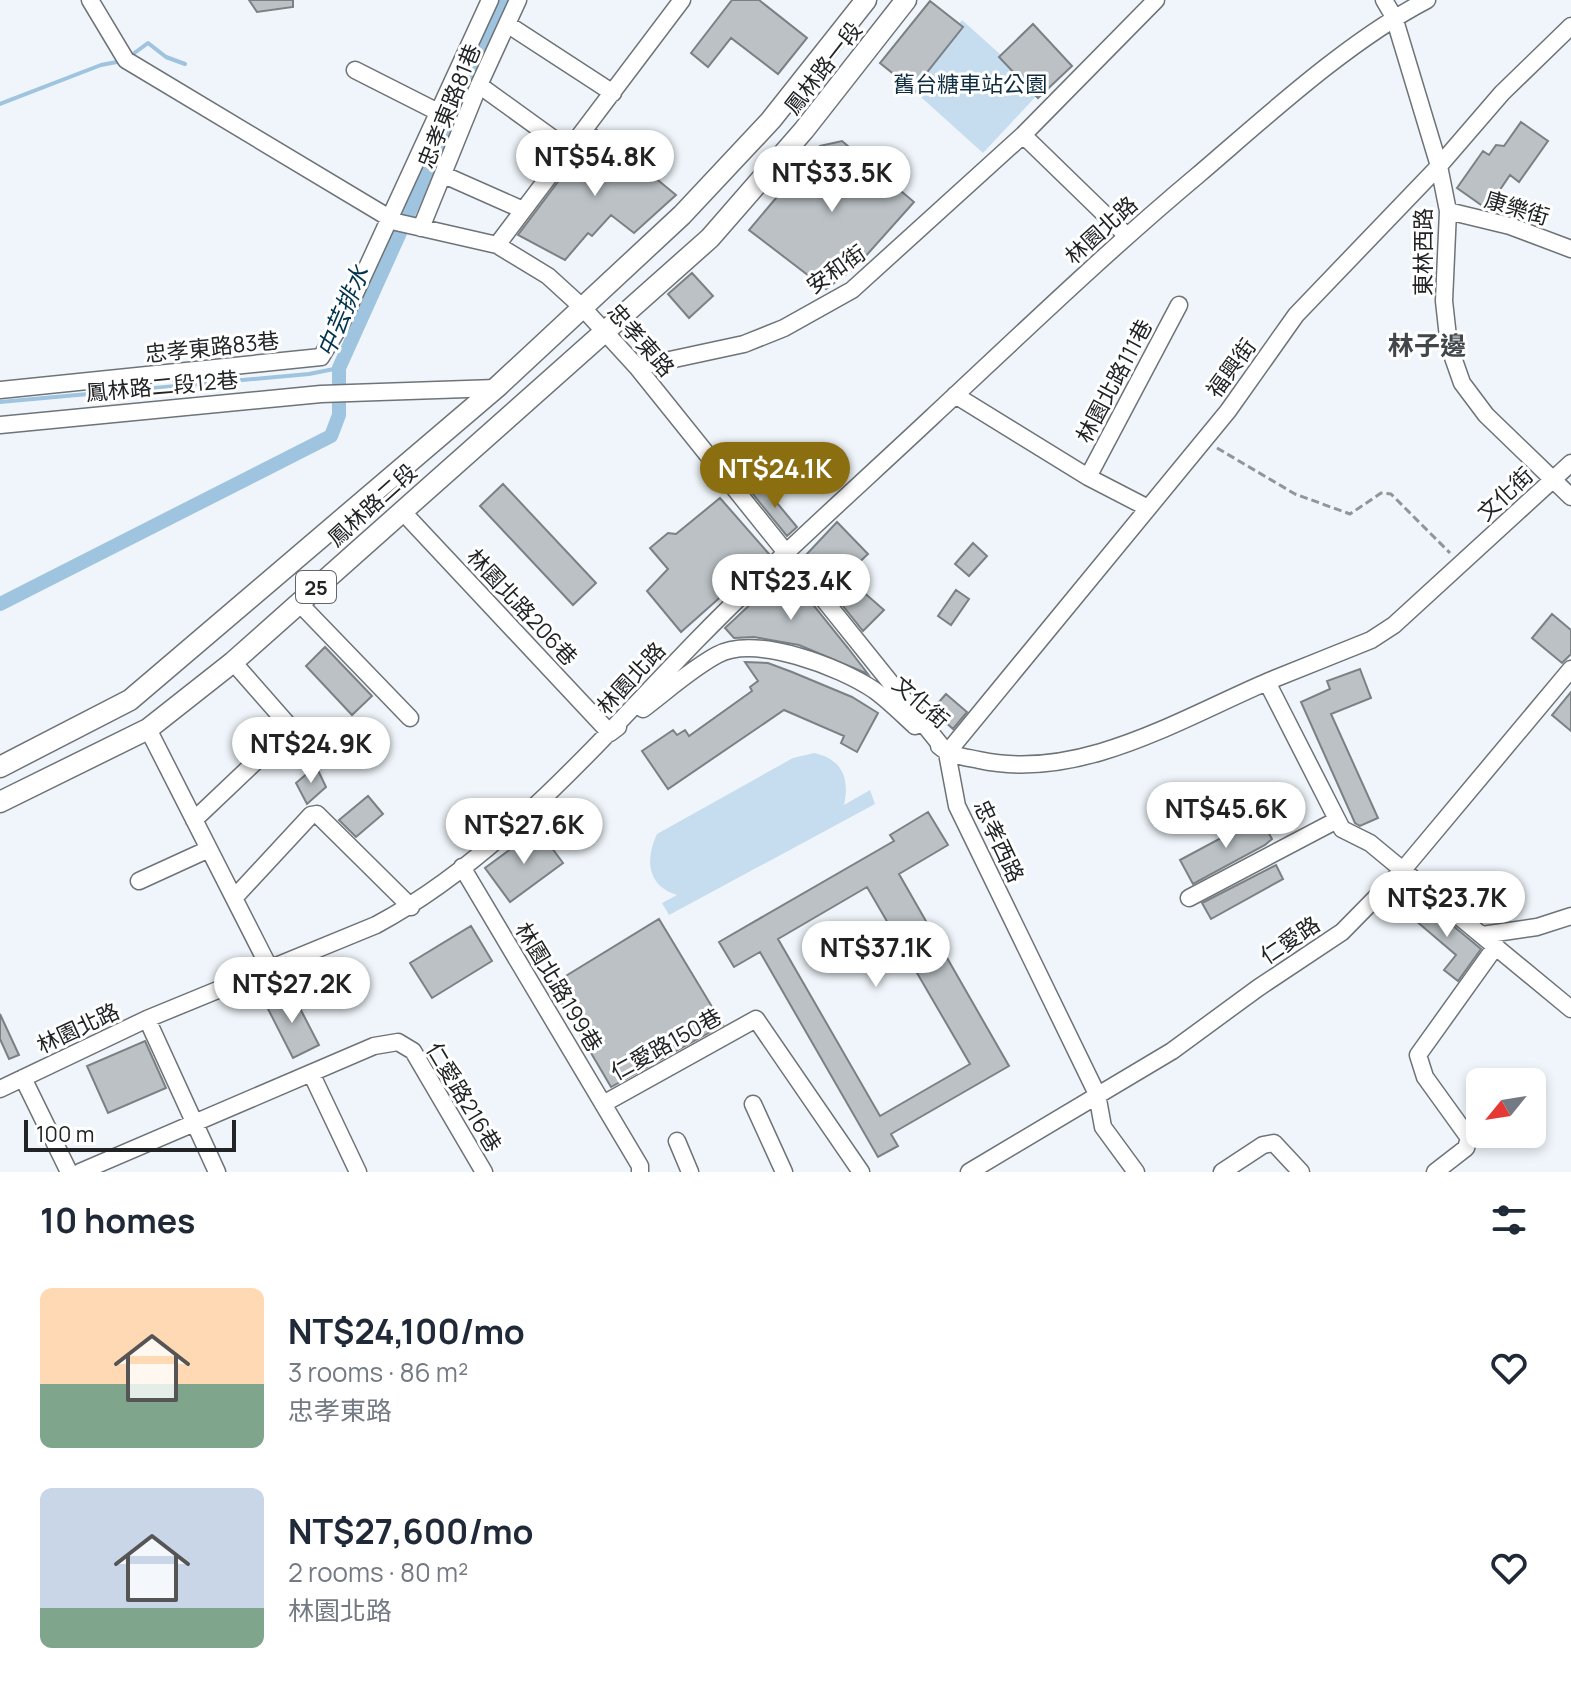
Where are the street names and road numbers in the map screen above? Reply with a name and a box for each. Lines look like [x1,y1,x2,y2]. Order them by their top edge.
street label: 鳳林路一段 [777,15,869,121]
street label: 忠孝東路81巷 [410,39,488,173]
street label: 康樂街 [1481,184,1553,232]
street label: 林園北路 [1058,189,1144,271]
street label: 東林西路 [1408,208,1438,296]
street label: 安和街 [800,238,872,300]
street label: 忠孝東路 [601,297,681,383]
street label: 林園北路111巷 [1069,314,1159,448]
street label: 忠孝東路83巷 [143,325,281,369]
street label: 福興街 [1199,332,1263,404]
street label: 鳳林路二段12巷 [84,364,240,408]
street label: 鳳林路二段 [321,457,423,553]
street label: 文化街 [1471,461,1539,527]
street label: 林園北路206巷 [460,542,584,672]
road number: 25 [296,571,336,603]
street label: 林園北路 [590,636,672,720]
street label: 文化街 [886,669,956,735]
street label: 忠孝西路 [967,795,1031,887]
street label: 仁愛路 [1254,909,1326,971]
street label: 林園北路199巷 [509,917,609,1057]
street label: 林園北路 [32,996,124,1060]
street label: 仁愛路150巷 [605,1001,727,1087]
street label: 仁愛路216巷 [420,1037,508,1157]

